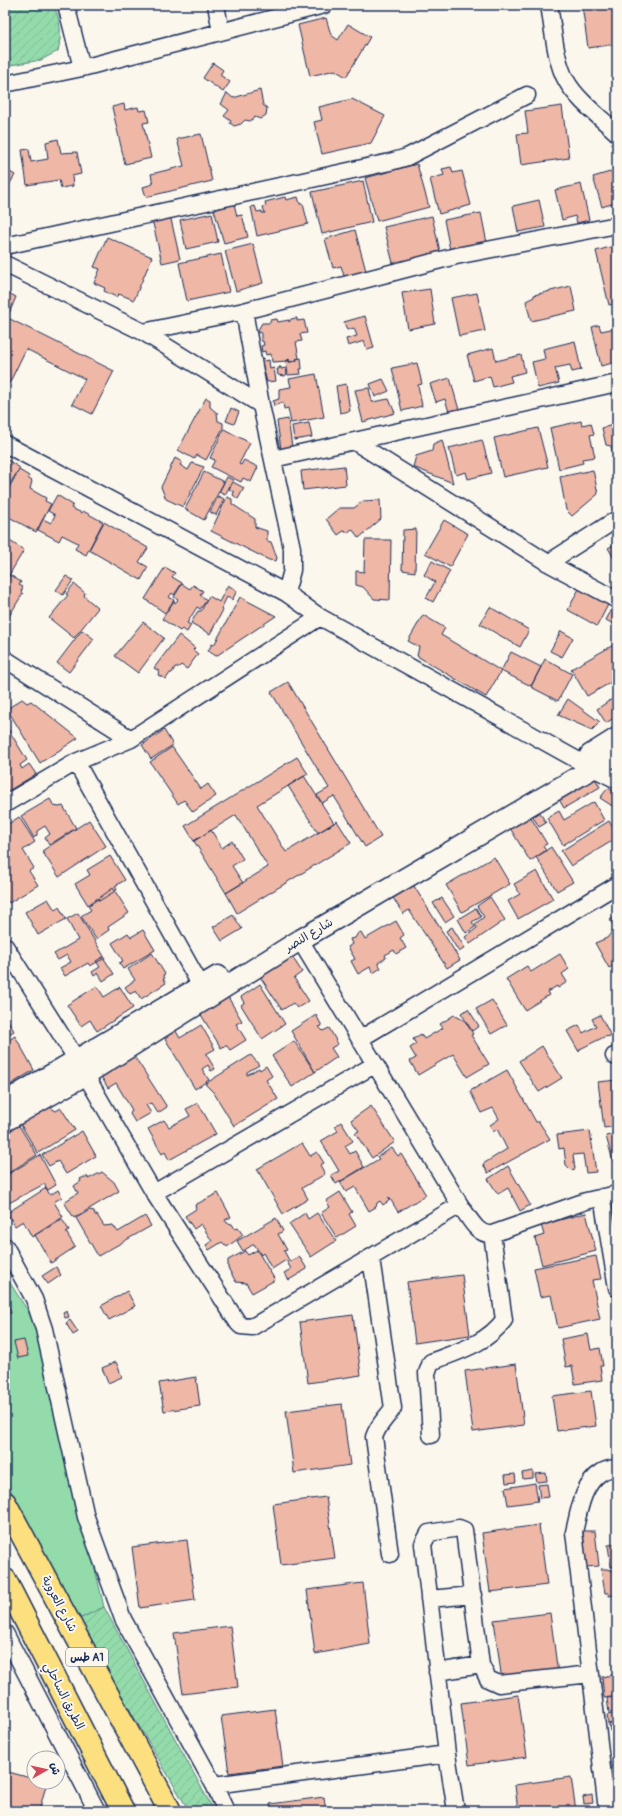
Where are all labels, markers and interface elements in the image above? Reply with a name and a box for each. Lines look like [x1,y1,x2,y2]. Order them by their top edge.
street label: شارع النصر [281,915,336,957]
street label: شارع العروبة [37,1573,80,1635]
road number: طس A1 [66,1648,108,1666]
street label: الطريق الساحلي [38,1660,87,1734]
north arrow [26,1750,66,1790]
text: ش [48,1762,63,1776]

